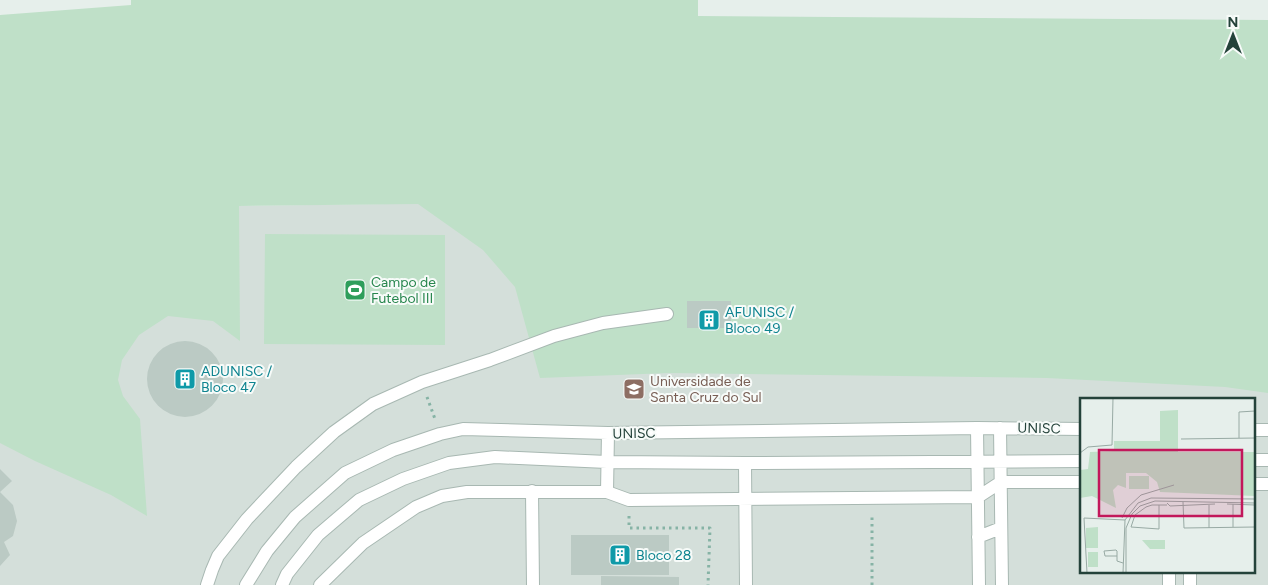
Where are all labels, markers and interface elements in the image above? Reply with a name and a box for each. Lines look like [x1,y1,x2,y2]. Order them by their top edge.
north arrow [1208,10,1258,60]
text: N [1228,14,1238,31]
place label: Campo de Futebol III [371,274,436,307]
sports icon: Campo de Futebol III [343,278,367,302]
place label: AFUNISC / Bloco 49 [725,304,795,337]
building icon: AFUNISC / Bloco 49 [697,308,721,332]
place label: ADUNISC / Bloco 47 [201,363,273,396]
building icon: ADUNISC / Bloco 47 [173,367,197,391]
place label: Universidade de Santa Cruz do Sul [650,373,762,406]
school or university icon: Universidade de Santa Cruz do Sul [622,377,646,401]
inset map [1080,398,1256,572]
street label: UNISC [1017,420,1061,437]
street label: UNISC [612,425,656,442]
building icon: Bloco 28 [608,543,632,567]
place label: Bloco 28 [636,547,691,564]

